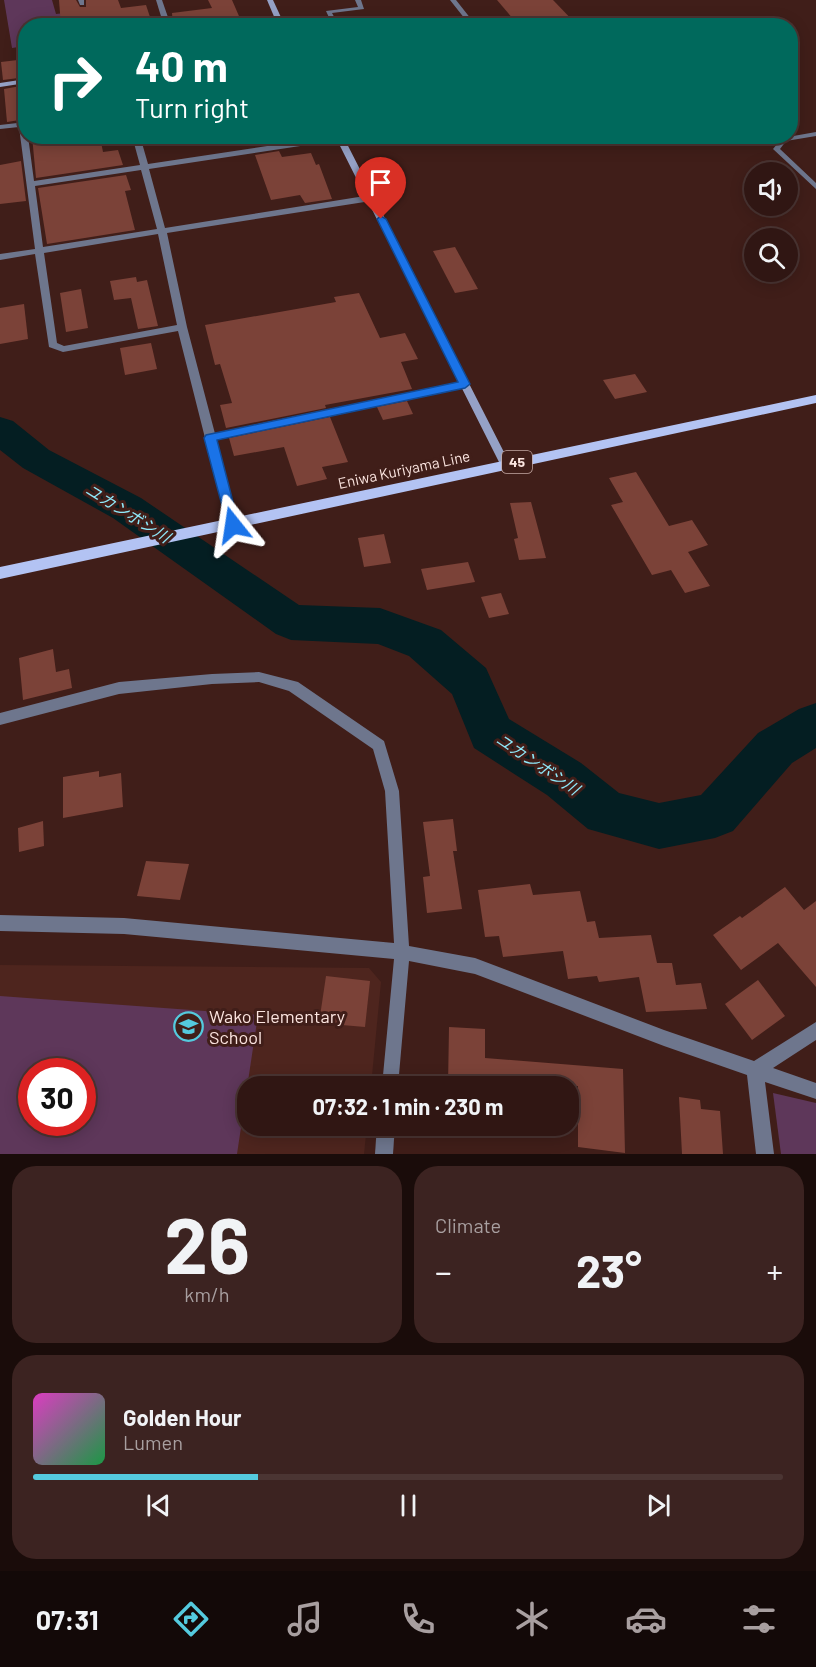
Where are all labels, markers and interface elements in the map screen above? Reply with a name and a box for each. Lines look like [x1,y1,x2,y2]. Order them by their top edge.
text: 40 m [135,40,228,90]
icon: right [36,42,114,120]
text: Turn right [135,91,249,123]
pin [355,157,406,219]
map controls [744,162,798,282]
button: sound [744,162,798,216]
icon: arrive [364,166,397,199]
button: search [744,228,798,282]
street label: Eniwa Kuriyama Line [336,446,471,492]
road number: 45 [502,451,532,473]
water label: ユカンボシ川 [83,479,176,547]
position arrow [201,493,265,557]
water label: ユカンボシ川 [493,729,585,799]
place label: Wako Elementary School [209,1005,345,1048]
school or university icon: Wako Elementary School [172,1011,204,1043]
speed limit sign: 30 [18,1058,96,1136]
text: 07:32 · 1 min · 230 m [312,1093,504,1119]
text: 26 [164,1196,250,1290]
text: Climate [435,1213,501,1237]
text: 23° [576,1243,642,1297]
text: − [435,1251,452,1291]
text: + [766,1251,783,1291]
text: km/h [184,1282,230,1306]
text: Golden Hour [123,1404,241,1430]
text: Lumen [123,1430,183,1454]
icon: previous [142,1489,175,1522]
icon: pause [392,1489,425,1522]
icon: next [642,1489,675,1522]
icon: directions [170,1598,212,1640]
icon: music [284,1598,326,1640]
icon: phone [397,1598,439,1640]
icon: climate [511,1598,553,1640]
icon: car [625,1598,667,1640]
icon: filters [738,1598,780,1640]
text: 07:31 [36,1603,98,1635]

